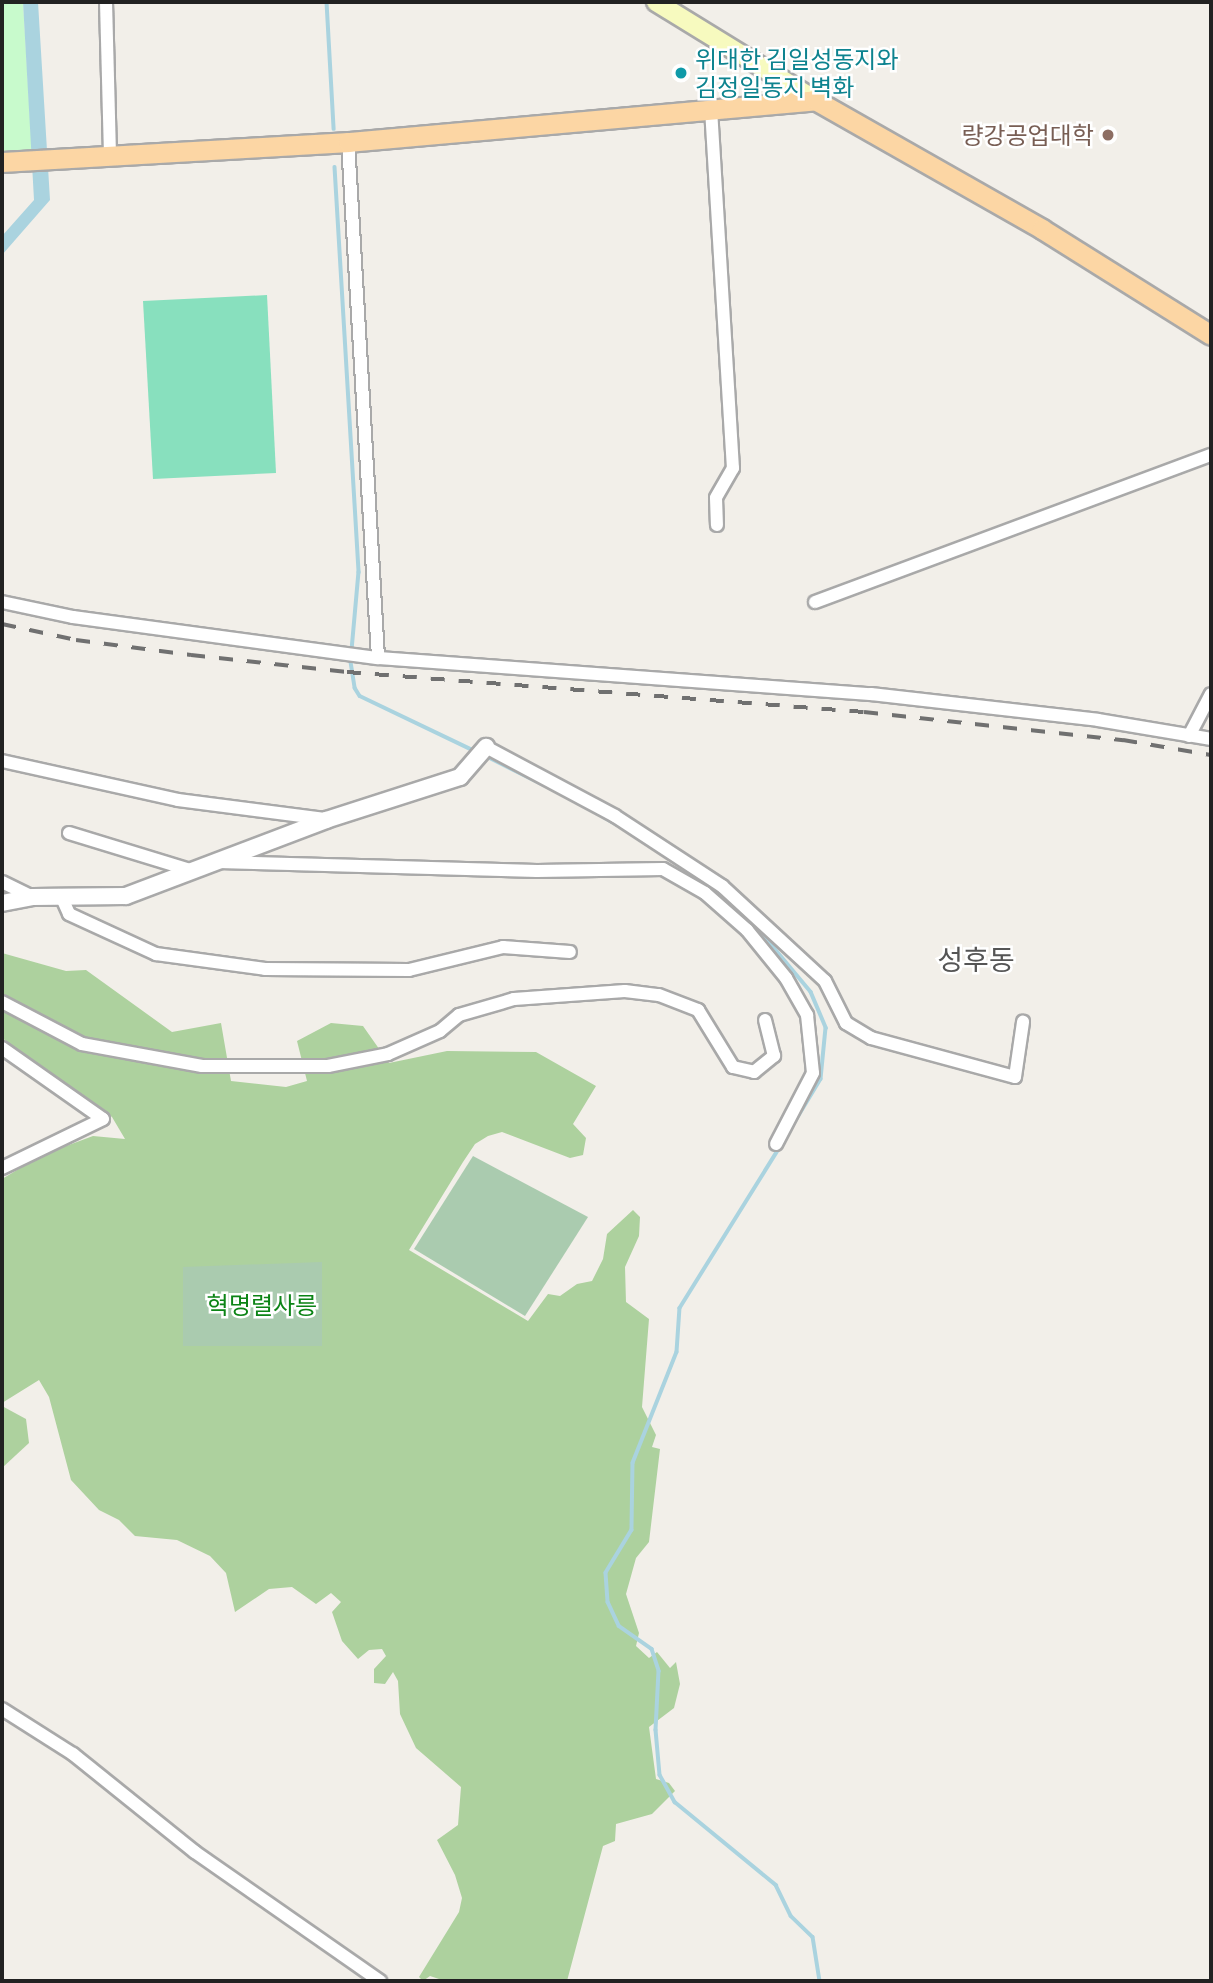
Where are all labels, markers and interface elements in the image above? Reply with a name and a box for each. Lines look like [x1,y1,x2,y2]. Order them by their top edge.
place label: 위대한 김일성동지와 김정일동지 벽화 [695,45,899,101]
marker: 위대한 김일성동지와 김정일동지 벽화 [673,65,689,81]
place label: 량강공업대학 [962,121,1094,149]
marker: 량강공업대학 [1100,127,1116,143]
district label: 성후동 [937,942,1015,976]
park label: 혁명렬사릉 [207,1291,317,1319]

